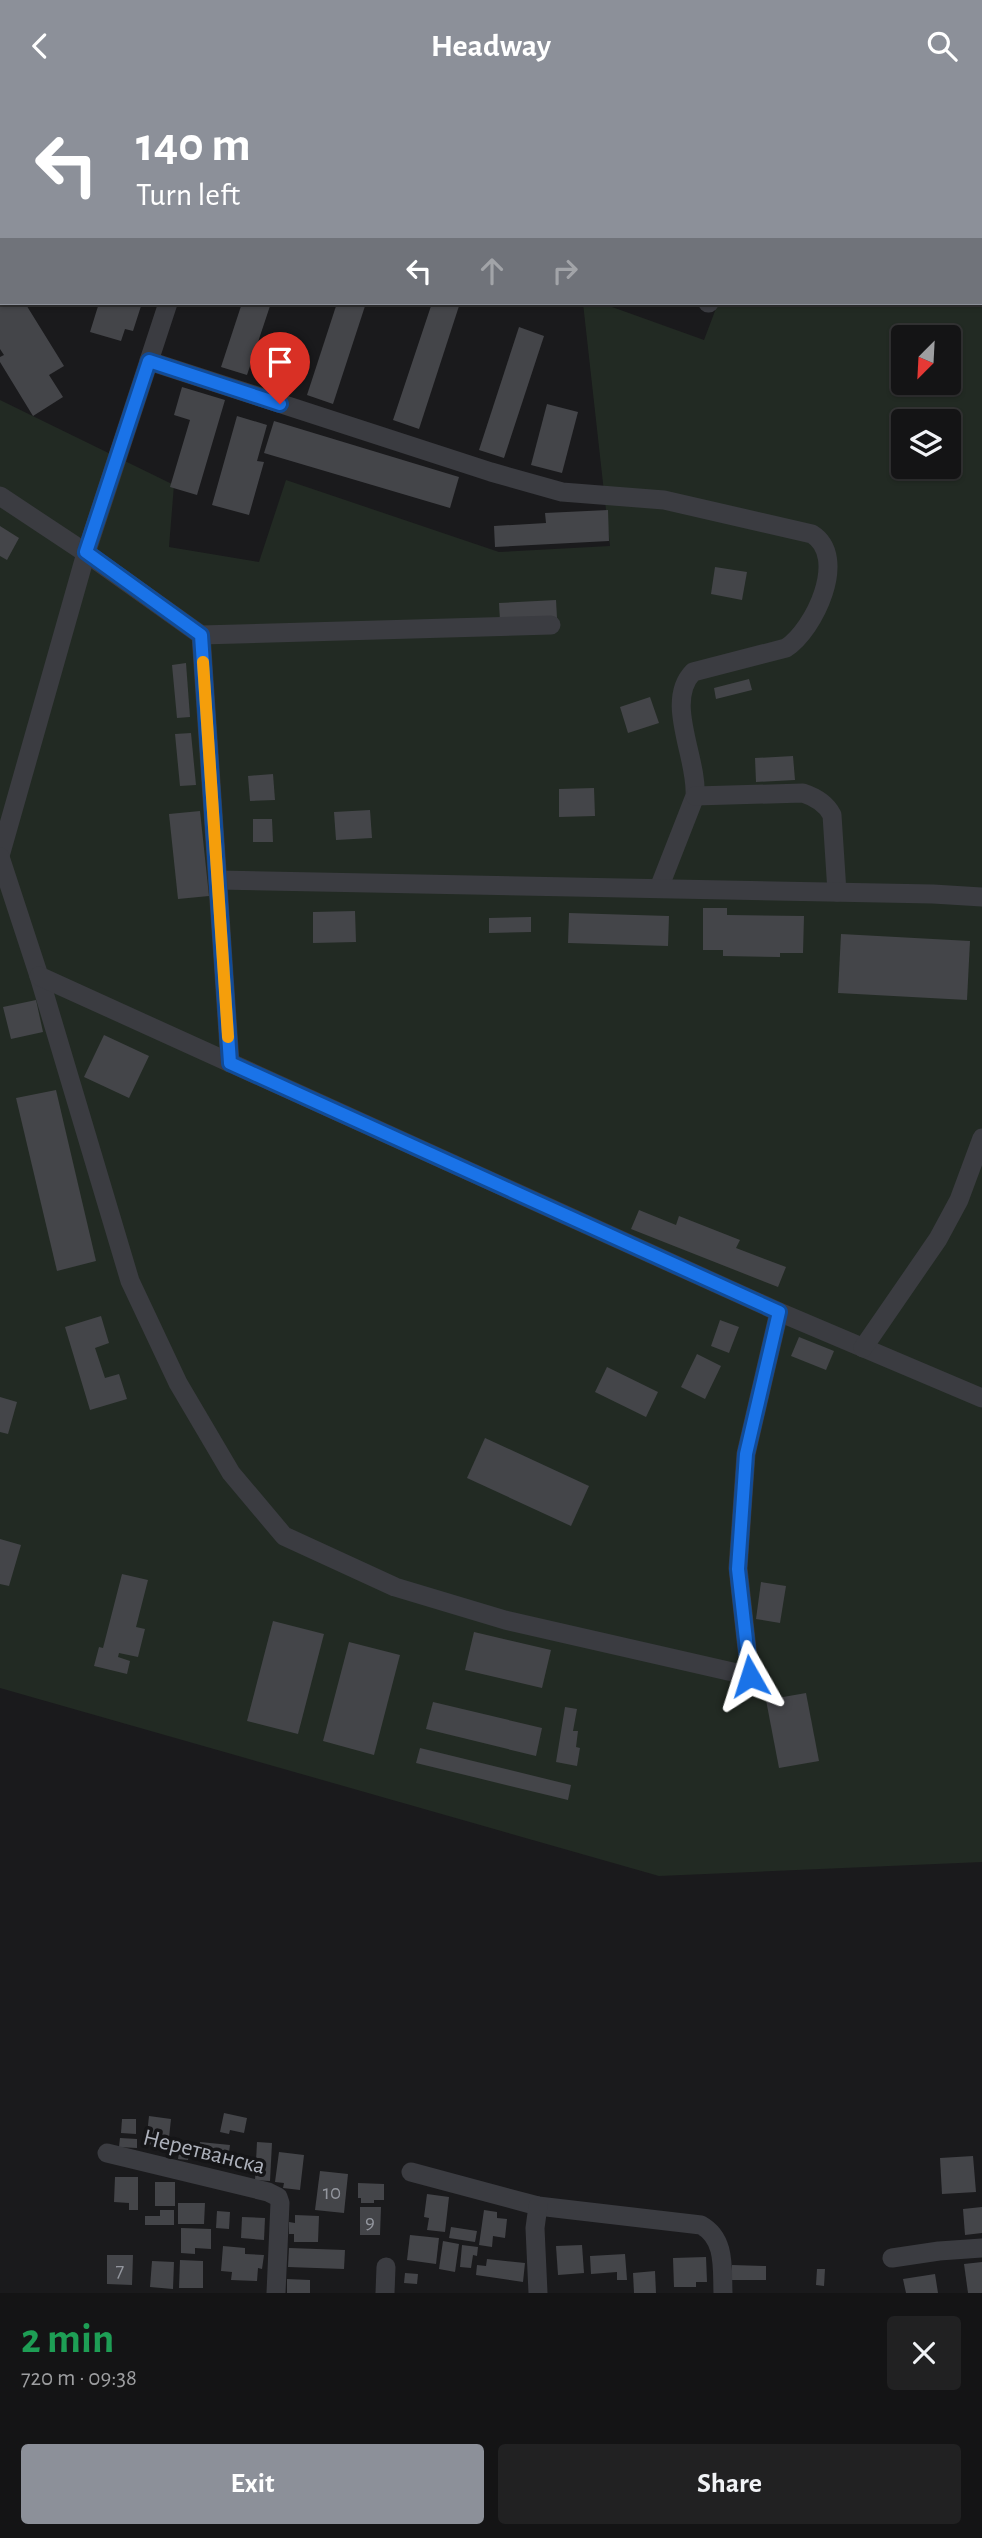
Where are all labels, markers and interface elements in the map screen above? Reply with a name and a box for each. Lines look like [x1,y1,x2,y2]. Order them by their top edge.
icon: back [21,27,59,65]
icon: search [923,27,961,65]
text: Headway [431,30,551,62]
icon: left [21,119,112,210]
text: 140 m [136,121,251,170]
text: Turn left [136,179,240,211]
icon: left [400,252,438,290]
icon: ahead [473,252,511,290]
icon: right [546,252,584,290]
north arrow [891,325,961,395]
map controls [891,325,961,479]
pin [250,332,310,404]
icon: arrive [261,343,299,381]
button: layers [891,409,961,479]
position arrow [713,1639,787,1713]
street label: Неретванска [140,2125,268,2179]
house number: 10 [323,2182,341,2203]
house number: 9 [365,2211,375,2232]
house number: 7 [116,2260,125,2281]
button: close [887,2316,961,2390]
text: 2 min [21,2318,114,2360]
text: 720 m · 09:38 [21,2367,137,2390]
button: Exit [21,2444,484,2524]
button: Share [498,2444,961,2524]

